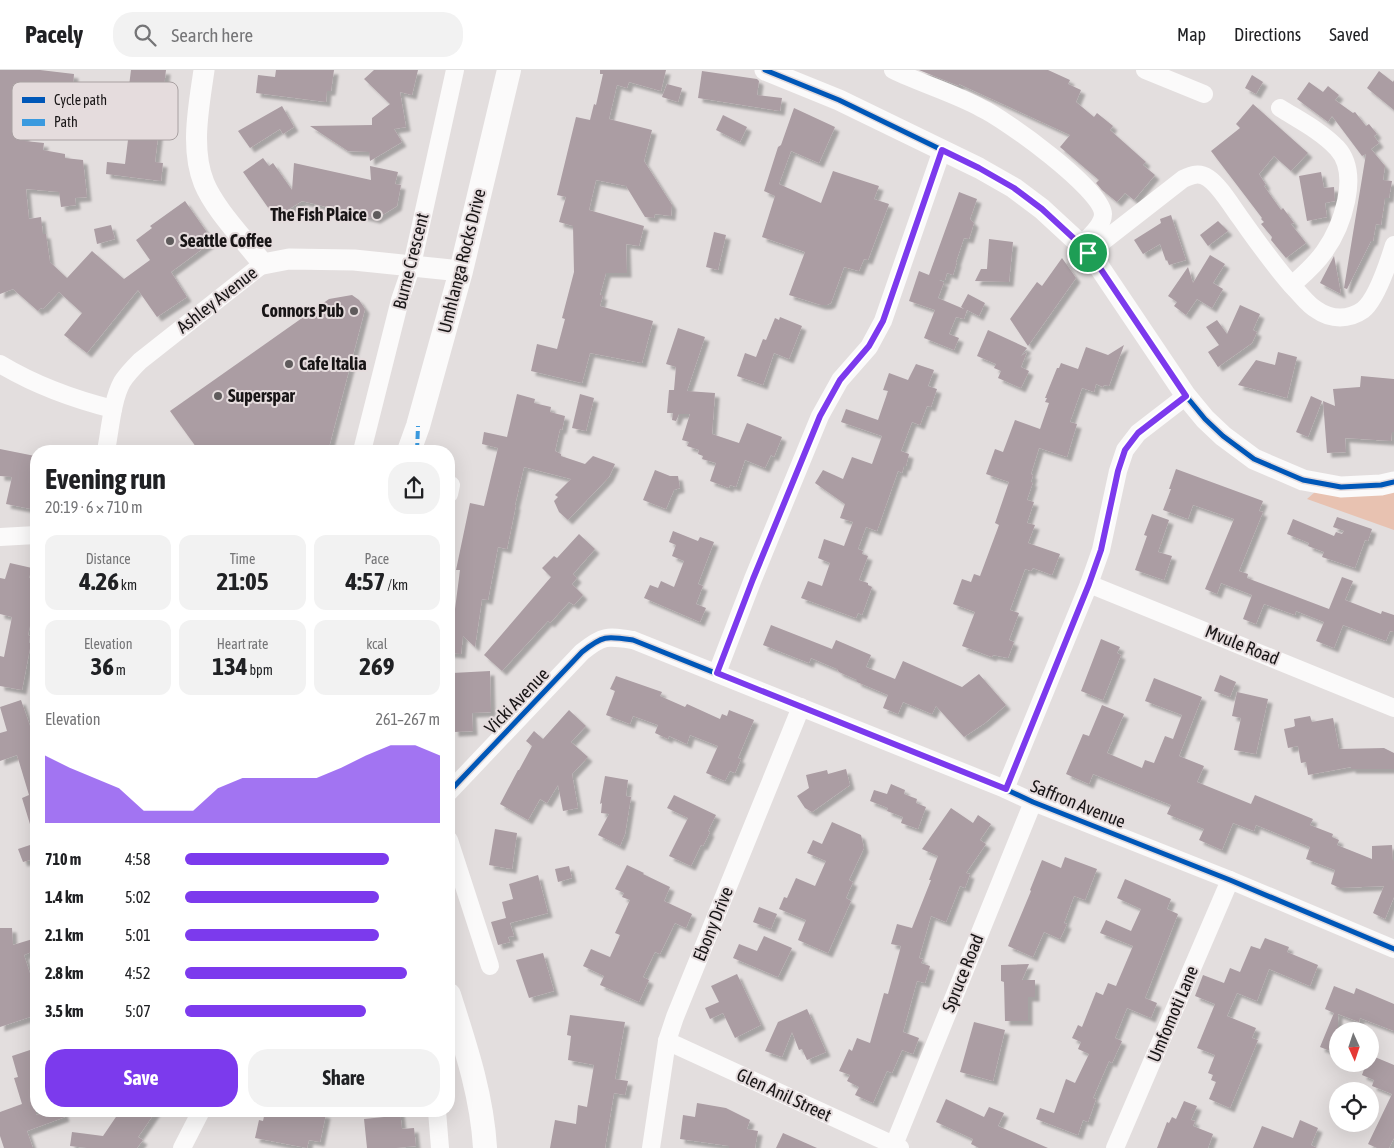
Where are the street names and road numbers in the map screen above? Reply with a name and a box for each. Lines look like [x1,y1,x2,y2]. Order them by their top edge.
street label: Umhlanga Rocks Drive [433,186,490,335]
street label: Burne Crescent [388,211,433,311]
street label: Ashley Avenue [172,262,261,337]
street label: Mvule Road [1202,620,1282,669]
street label: Vicki Avenue [480,663,553,738]
street label: Saffron Avenue [1028,775,1129,832]
street label: Ebony Drive [688,884,737,964]
street label: Spruce Road [937,931,988,1015]
street label: Umfomoti Lane [1143,963,1202,1065]
street label: Glen Anil Street [734,1063,835,1126]

